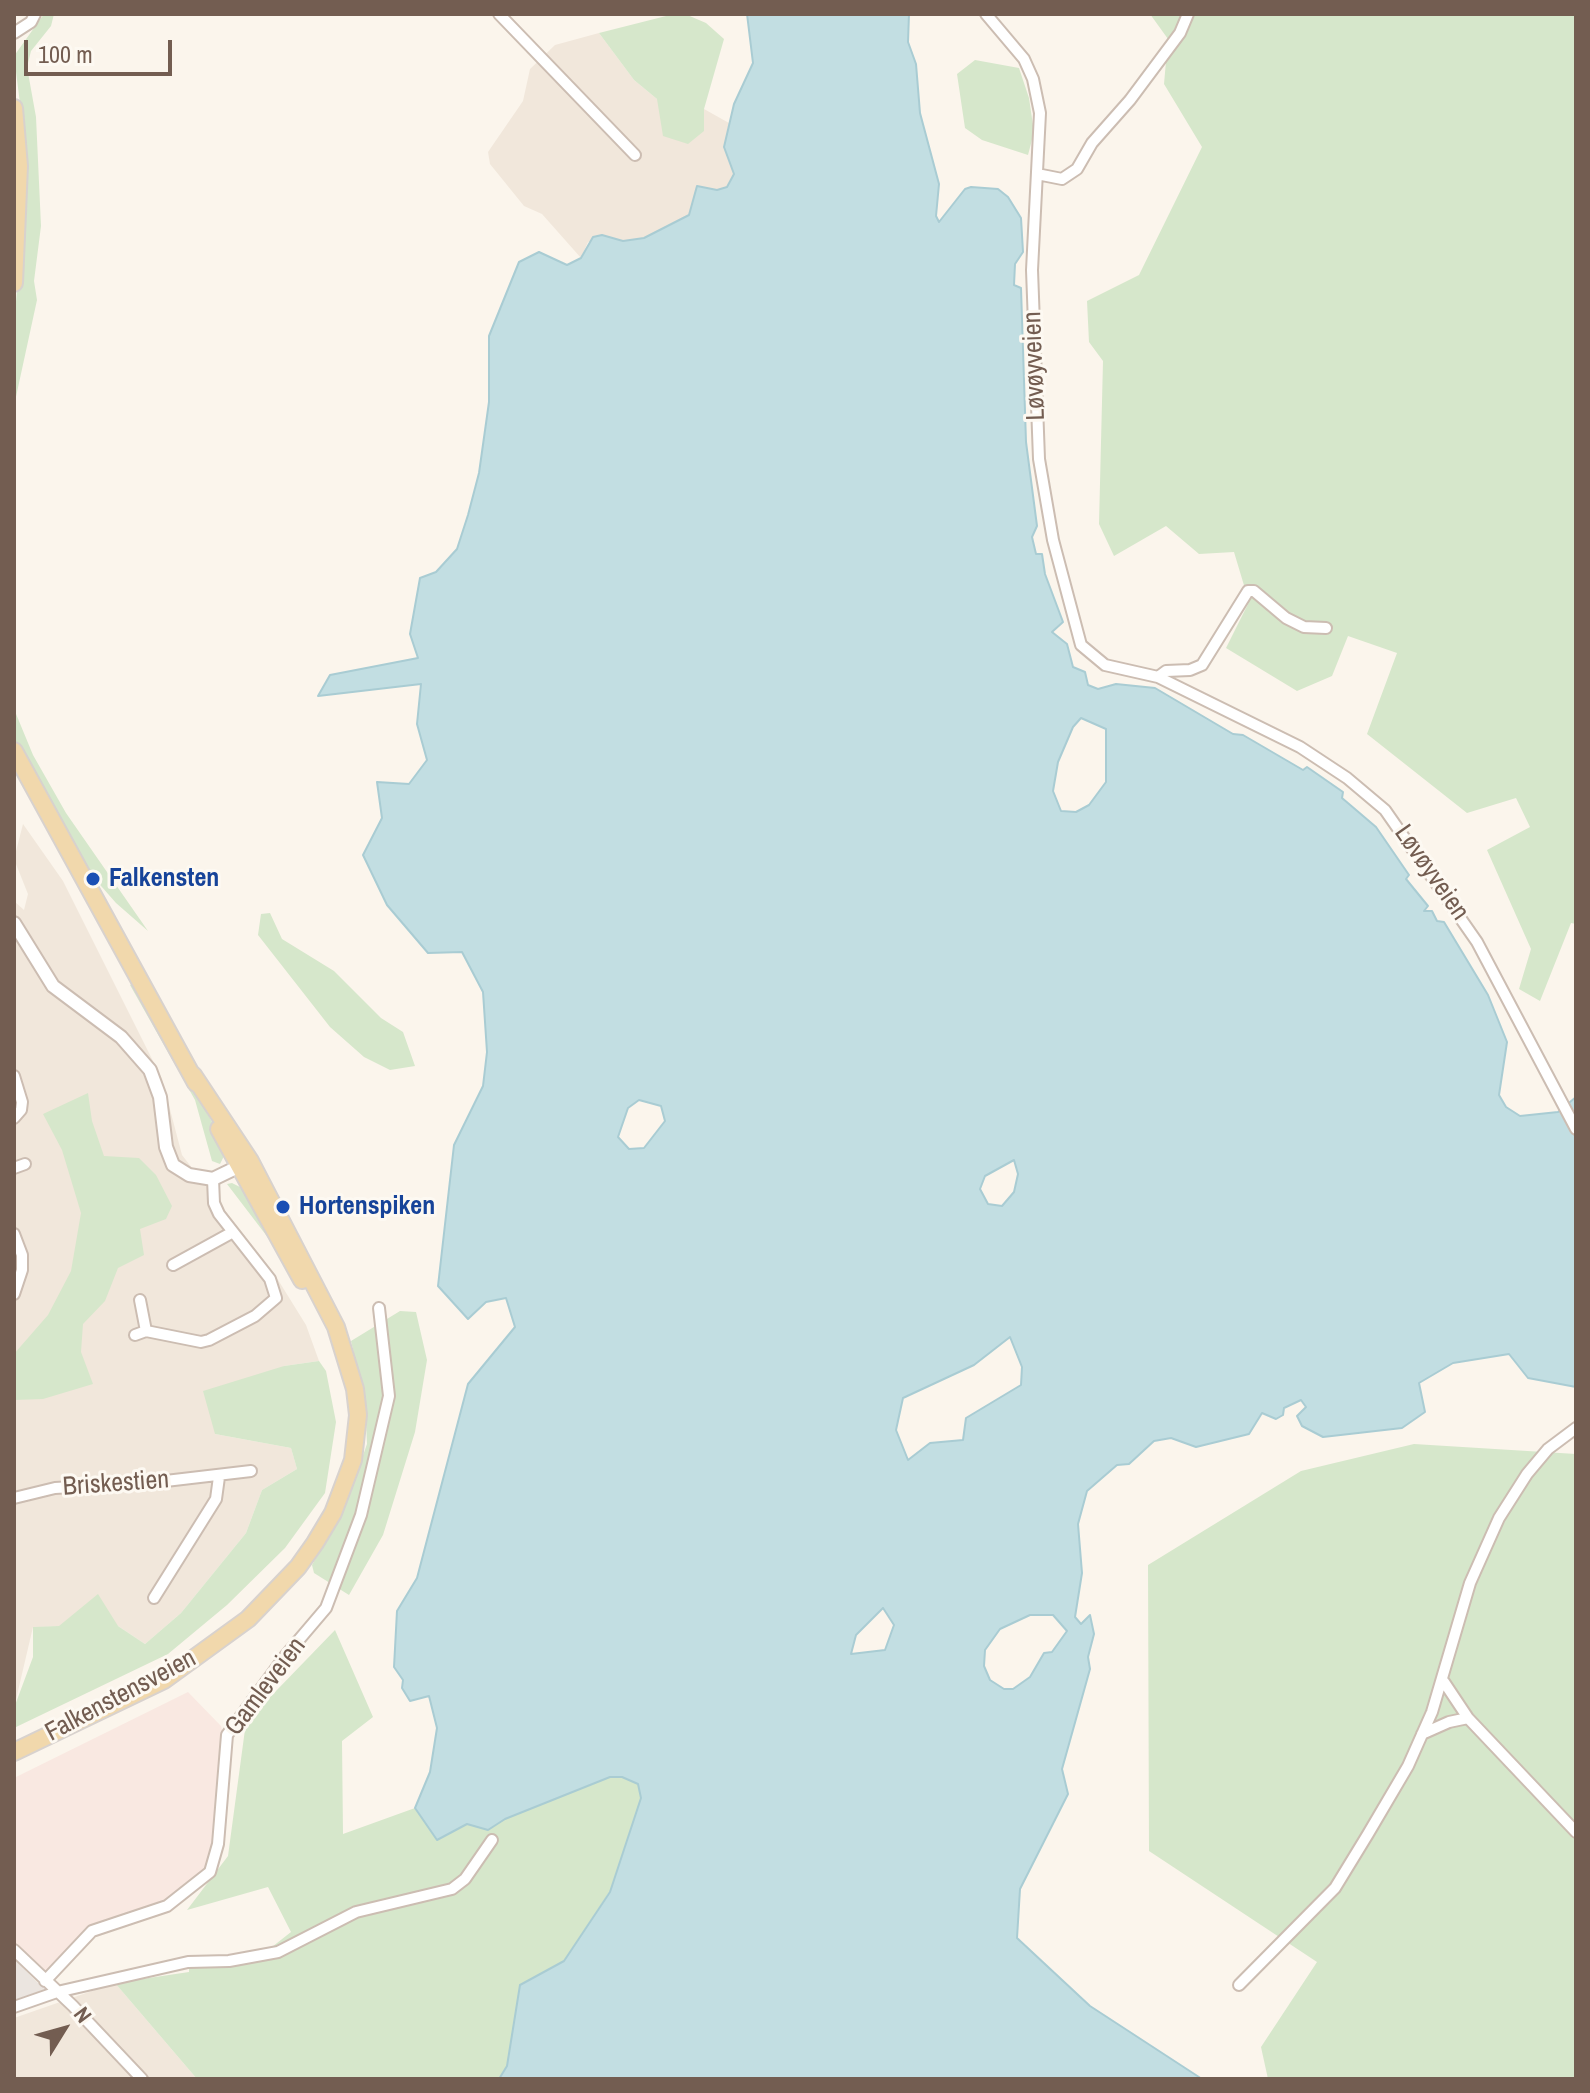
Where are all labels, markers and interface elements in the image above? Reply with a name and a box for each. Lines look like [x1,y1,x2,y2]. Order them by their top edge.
scale bar [28,24,176,74]
text: 100 m [38,38,93,70]
street label: Løvøyveien [1018,311,1052,421]
street label: Løvøyveien [1387,819,1475,927]
place label: Falkensten [109,863,219,895]
marker: Falkensten [84,870,102,888]
place label: Hortenspiken [299,1191,435,1223]
marker: Hortenspiken [274,1198,292,1216]
street label: Briskestien [62,1465,170,1503]
street label: Gamleveien [219,1632,313,1742]
street label: Falkenstensveien [40,1643,202,1749]
north arrow [24,1989,104,2069]
text: N [67,2000,99,2029]

